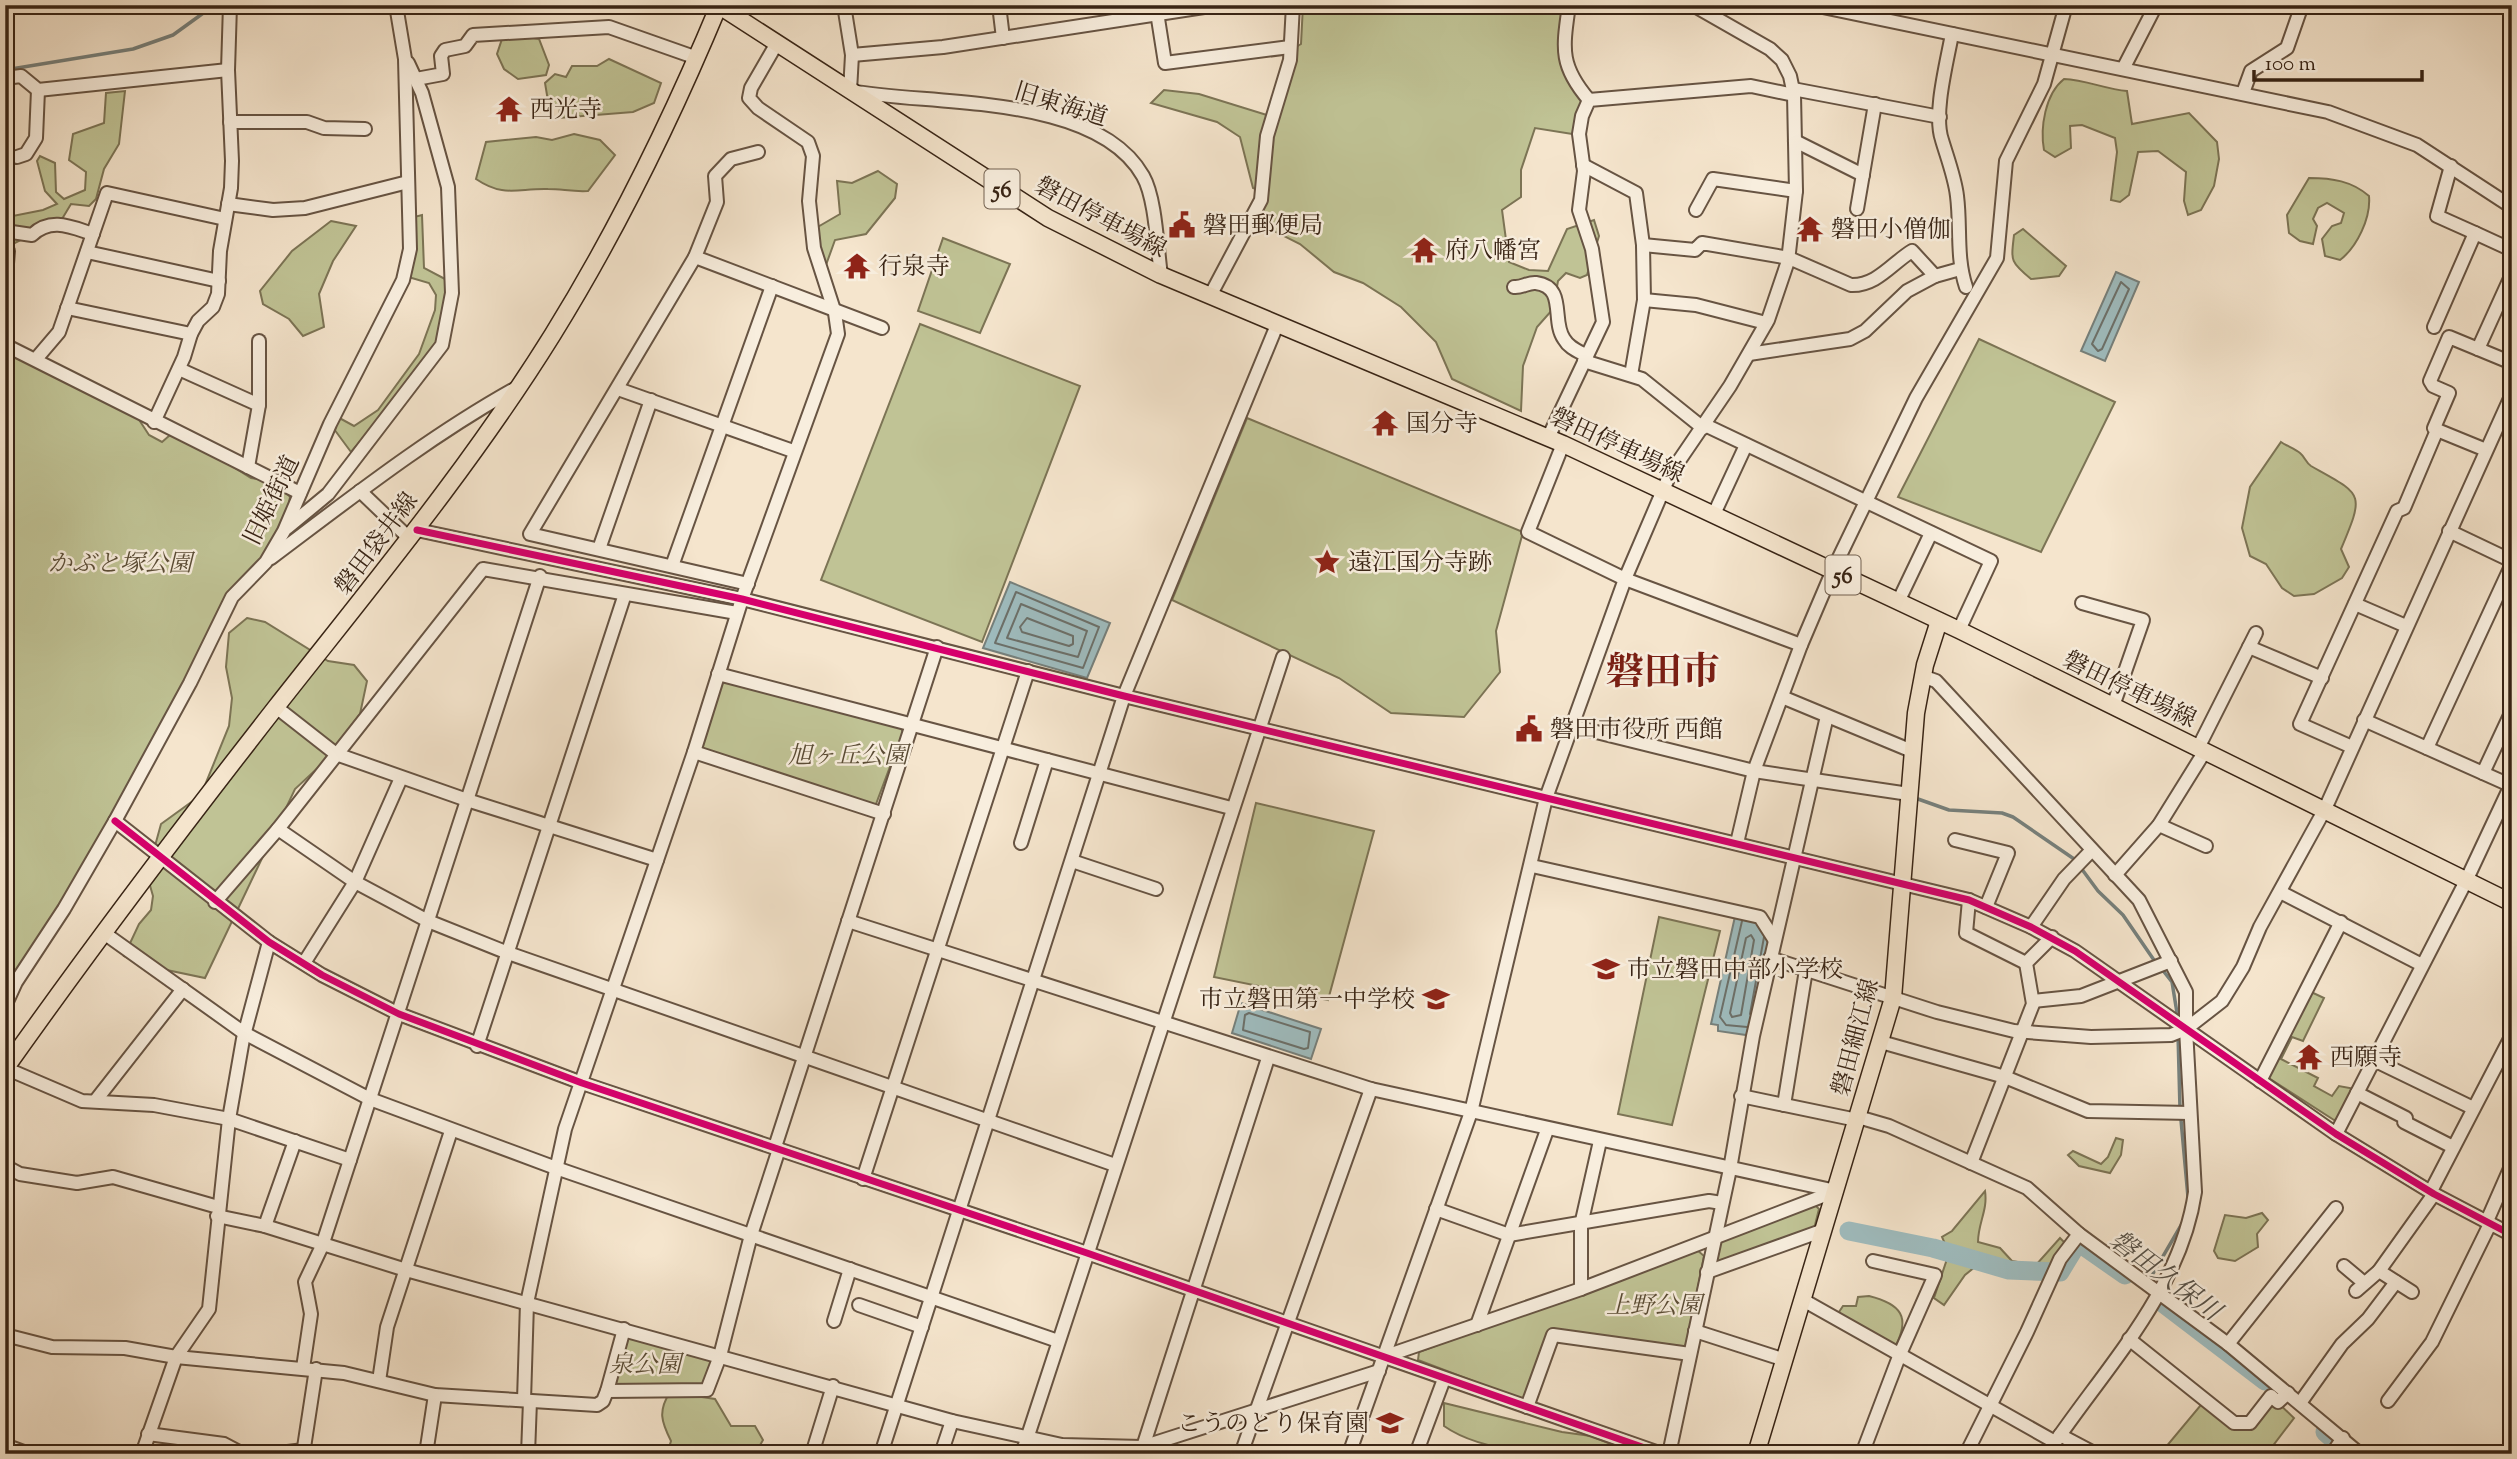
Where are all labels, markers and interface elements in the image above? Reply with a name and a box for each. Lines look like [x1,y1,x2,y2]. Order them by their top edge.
scale bar [2254,38,2422,82]
text: 100 m [2265,50,2316,80]
street label: 旧東海道 [1010,76,1111,136]
temple icon: 西光寺 [494,94,524,124]
place label: 西光寺 [530,94,602,128]
road number: 56 [984,170,1020,208]
street label: 磐田停車場線 [1029,170,1172,268]
public building icon: 磐田郵便局 [1167,210,1197,240]
place label: 磐田郵便局 [1203,210,1323,244]
temple icon: 磐田小僧伽 [1795,214,1825,244]
place label: 磐田小僧伽 [1831,214,1951,248]
temple icon: 府八幡宮 [1409,235,1439,265]
place label: 府八幡宮 [1445,235,1541,269]
temple icon: 行泉寺 [842,251,872,281]
place label: 行泉寺 [878,251,950,285]
street label: 磐田停車場線 [1545,401,1690,493]
temple icon: 国分寺 [1370,408,1400,438]
place label: 国分寺 [1406,408,1478,442]
street label: 旧姫街道 [236,450,309,551]
street label: 磐田袋井線 [328,486,427,602]
place icon: 遠江国分寺跡 [1312,547,1342,577]
place label: 遠江国分寺跡 [1348,547,1492,581]
park label: かぶと塚公園 [48,548,196,582]
road number: 56 [1826,555,1860,594]
street label: 磐田停車場線 [2057,644,2201,738]
district label: 磐田市 [1606,648,1720,702]
public building icon: 磐田市役所 西館 [1514,714,1544,744]
place label: 磐田市役所 西館 [1550,714,1723,748]
park label: 旭ヶ丘公園 [788,740,912,774]
school or university icon: 市立磐田中部小学校 [1591,954,1621,984]
place label: 市立磐田中部小学校 [1627,954,1843,988]
street label: 磐田細江線 [1825,975,1889,1100]
place label: 市立磐田第一中学校 [1199,984,1415,1018]
school or university icon: 市立磐田第一中学校 [1421,984,1451,1014]
temple icon: 西願寺 [2294,1042,2324,1072]
place label: 西願寺 [2330,1042,2402,1076]
water label: 磐田久保川 [2101,1223,2230,1333]
park label: 上野公園 [1606,1290,1706,1324]
park label: 泉公園 [609,1349,685,1383]
place label: こうのとり保育園 [1177,1408,1369,1442]
school or university icon: こうのとり保育園 [1375,1408,1405,1438]

